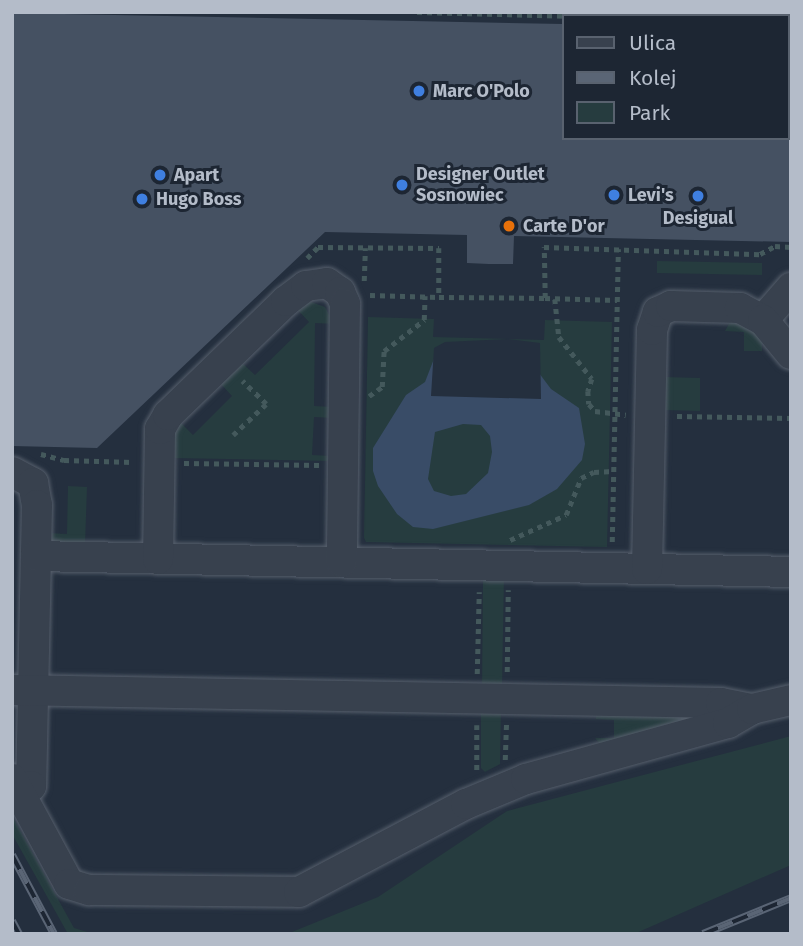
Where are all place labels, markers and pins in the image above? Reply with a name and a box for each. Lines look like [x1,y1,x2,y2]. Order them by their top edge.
place label: Marc O'Polo [433,80,530,102]
marker: Marc O'Polo [411,83,427,99]
place label: Apart [174,164,219,186]
place label: Designer Outlet Sosnowiec [416,164,545,206]
marker: Apart [152,167,168,183]
marker: Designer Outlet Sosnowiec [394,177,410,193]
place label: Levi's [628,184,674,206]
marker: Levi's [606,187,622,203]
place label: Hugo Boss [156,188,241,210]
marker: Desigual [690,188,706,204]
marker: Hugo Boss [134,191,150,207]
place label: Desigual [663,207,733,229]
place label: Carte D'or [523,215,605,237]
marker: Carte D'or [501,218,517,234]

